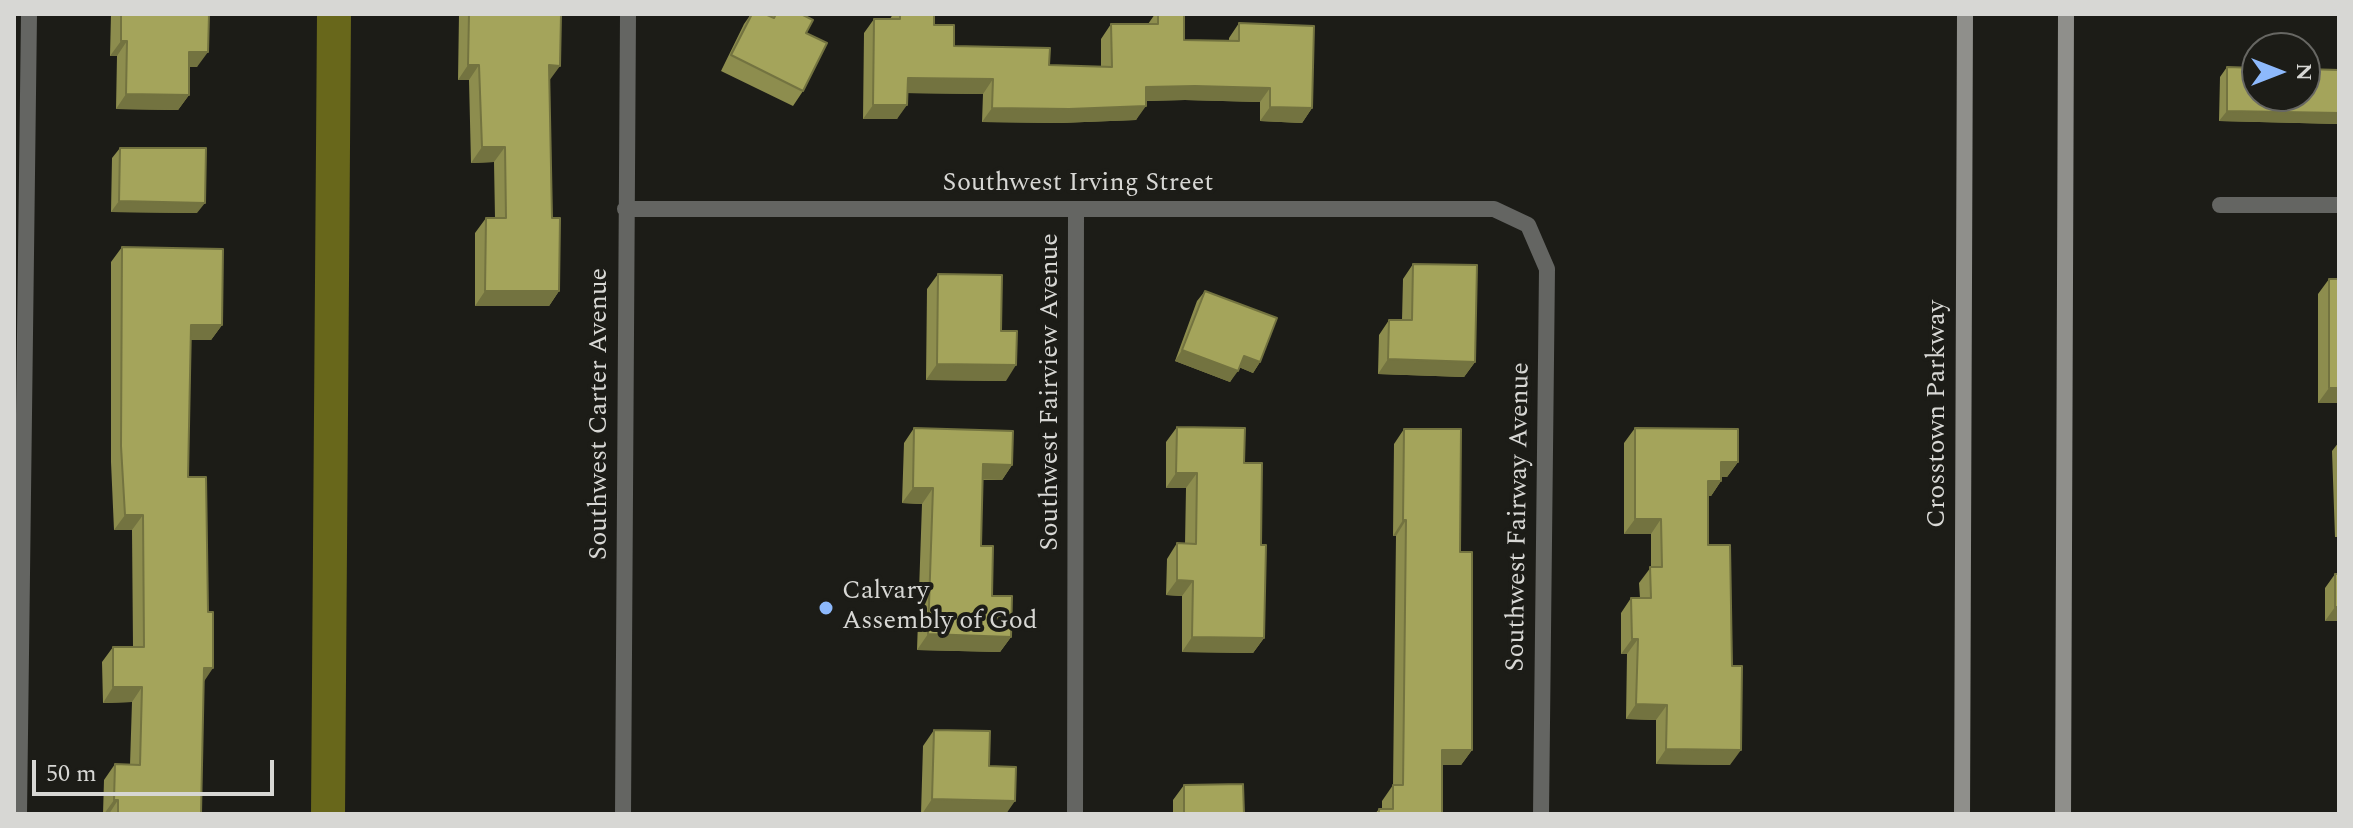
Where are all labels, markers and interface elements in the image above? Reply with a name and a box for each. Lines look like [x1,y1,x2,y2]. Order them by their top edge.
north arrow [2241,32,2321,112]
text: N [2287,63,2320,81]
street label: Southwest Irving Street [943,169,1213,201]
street label: Southwest Fairview Avenue [1036,233,1068,551]
street label: Southwest Carter Avenue [585,268,617,560]
street label: Crosstown Parkway [1923,300,1955,528]
street label: Southwest Fairway Avenue [1502,362,1538,672]
place label: Calvary Assembly of God [842,577,1037,638]
marker: Calvary Assembly of God [817,599,835,617]
scale bar [36,744,278,794]
text: 50 m [46,756,97,792]

